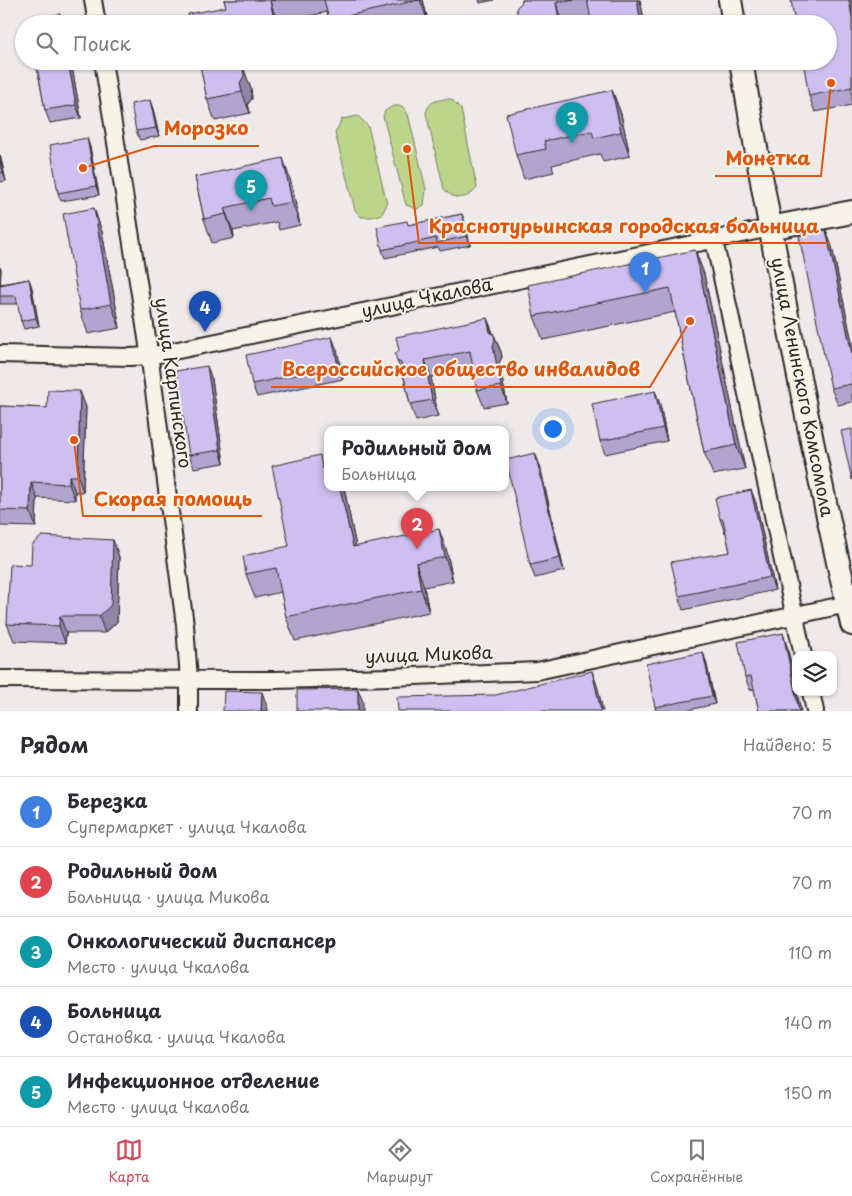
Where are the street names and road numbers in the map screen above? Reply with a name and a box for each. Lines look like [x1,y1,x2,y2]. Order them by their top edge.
street label: улица Ленинского Комсомола [765,255,842,520]
street label: улица Чкалова [359,269,496,324]
street label: улица Карпинского [149,296,200,470]
street label: улица Микова [365,638,494,669]

